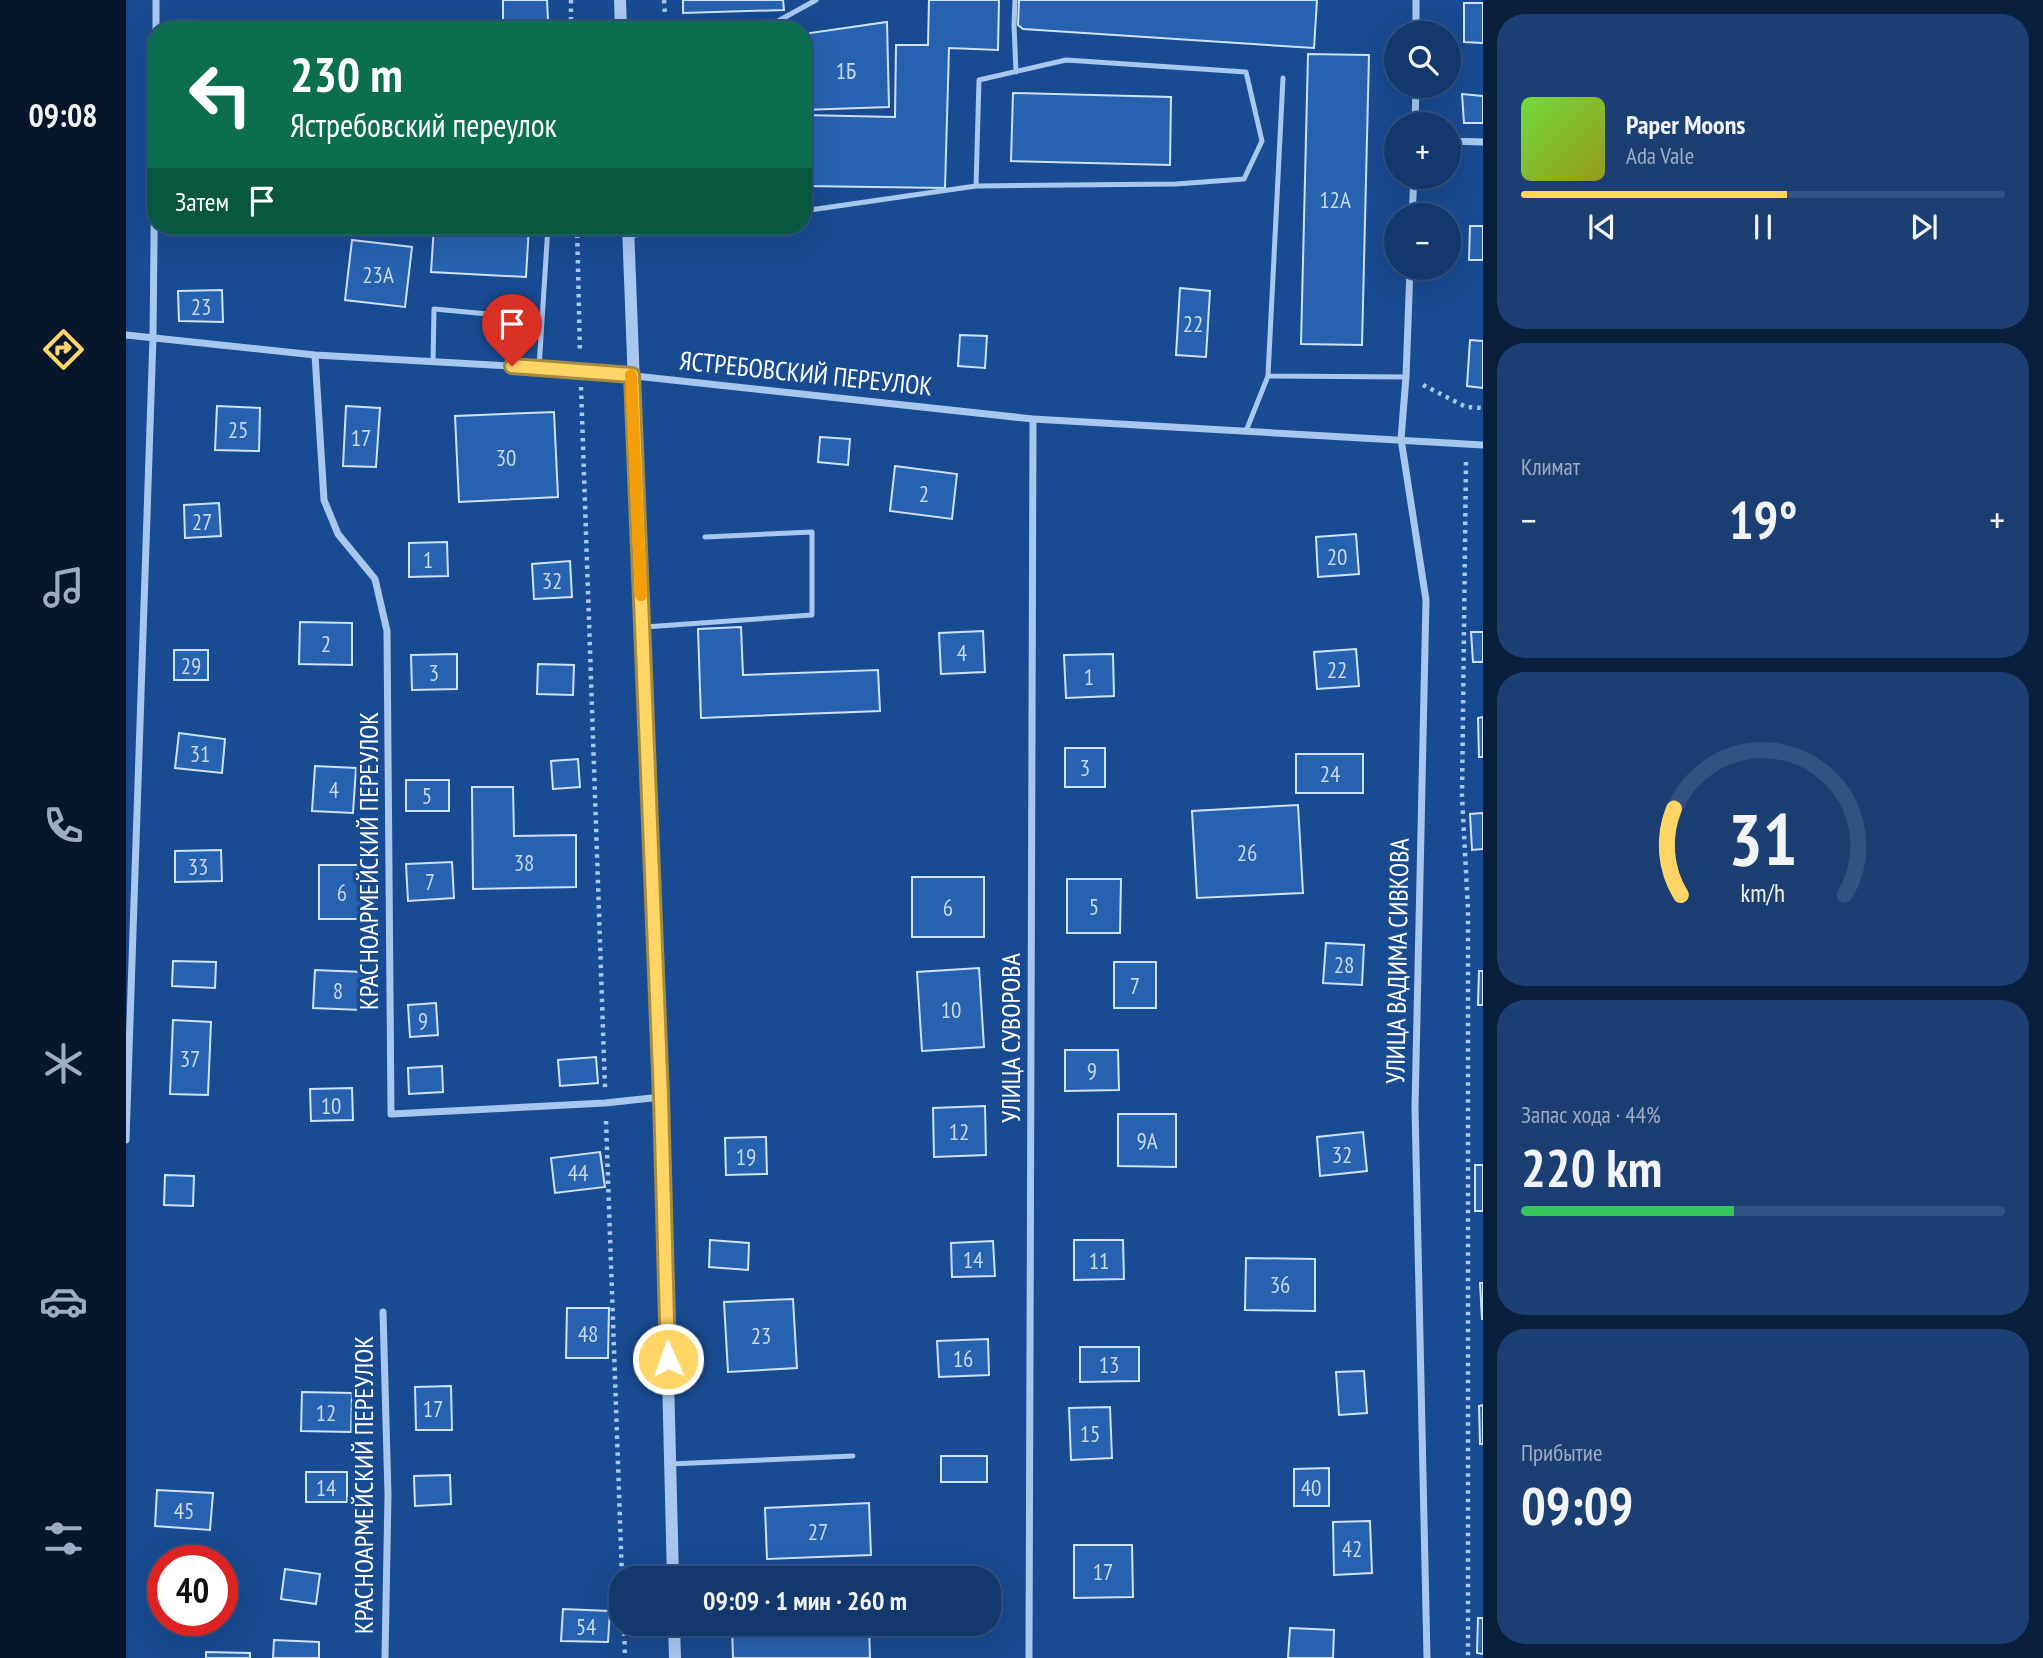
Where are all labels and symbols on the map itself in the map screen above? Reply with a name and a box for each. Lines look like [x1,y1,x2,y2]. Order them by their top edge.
house number: 1Б [836,56,856,85]
house number: 12А [1319,185,1351,214]
house number: 23А [362,260,394,289]
house number: 23 [191,292,211,321]
pin [482,294,542,366]
house number: 22 [1183,309,1203,338]
street label: ЯСТРЕБОВСКИЙ ПЕРЕУЛОК [678,343,934,403]
house number: 25 [228,415,248,444]
house number: 17 [351,423,371,452]
house number: 30 [496,443,516,472]
house number: 2 [919,479,929,508]
house number: 27 [192,507,212,536]
house number: 20 [1327,542,1347,571]
house number: 1 [423,545,433,574]
house number: 32 [542,566,562,595]
house number: 2 [321,629,331,658]
house number: 4 [957,638,967,667]
house number: 29 [181,651,201,680]
house number: 22 [1327,655,1347,684]
house number: 3 [429,658,439,687]
house number: 1 [1084,662,1094,691]
street label: КРАСНОАРМЕЙСКИЙ ПЕРЕУЛОК [352,712,385,1010]
house number: 31 [190,739,210,768]
house number: 3 [1080,753,1090,782]
house number: 24 [1320,759,1340,788]
house number: 4 [329,775,339,804]
house number: 5 [422,781,432,810]
street label: УЛИЦА ВАДИМА СИВКОВА [1378,837,1416,1084]
house number: 26 [1237,838,1257,867]
house number: 38 [514,848,534,877]
house number: 33 [188,852,208,881]
house number: 7 [425,867,435,896]
house number: 6 [337,878,347,907]
house number: 5 [1089,892,1099,921]
house number: 6 [943,893,953,922]
house number: 28 [1334,950,1354,979]
street label: УЛИЦА СУВОРОВА [994,953,1027,1123]
house number: 7 [1130,971,1140,1000]
house number: 8 [333,976,343,1005]
house number: 10 [941,995,961,1024]
house number: 9 [418,1006,428,1035]
house number: 37 [180,1044,200,1073]
house number: 9 [1087,1056,1097,1085]
house number: 10 [321,1091,341,1120]
house number: 12 [949,1117,969,1146]
house number: 9А [1136,1126,1158,1155]
house number: 32 [1332,1140,1352,1169]
house number: 19 [736,1142,756,1171]
house number: 44 [568,1158,588,1187]
house number: 14 [963,1245,983,1274]
house number: 11 [1089,1246,1109,1275]
house number: 36 [1270,1270,1290,1299]
house number: 48 [578,1319,598,1348]
house number: 23 [751,1321,771,1350]
position arrow [631,1322,705,1396]
street label: КРАСНОАРМЕЙСКИЙ ПЕРЕУЛОК [347,1336,380,1634]
house number: 16 [953,1344,973,1373]
house number: 13 [1099,1350,1119,1379]
house number: 17 [423,1394,443,1423]
house number: 12 [316,1398,336,1427]
house number: 15 [1080,1419,1100,1448]
house number: 14 [316,1473,336,1502]
house number: 40 [1301,1473,1321,1502]
house number: 45 [174,1496,194,1525]
house number: 27 [808,1517,828,1546]
house number: 42 [1342,1534,1362,1563]
speed limit sign: 40 [147,1545,238,1636]
house number: 17 [1093,1557,1113,1586]
house number: 54 [576,1612,596,1641]

